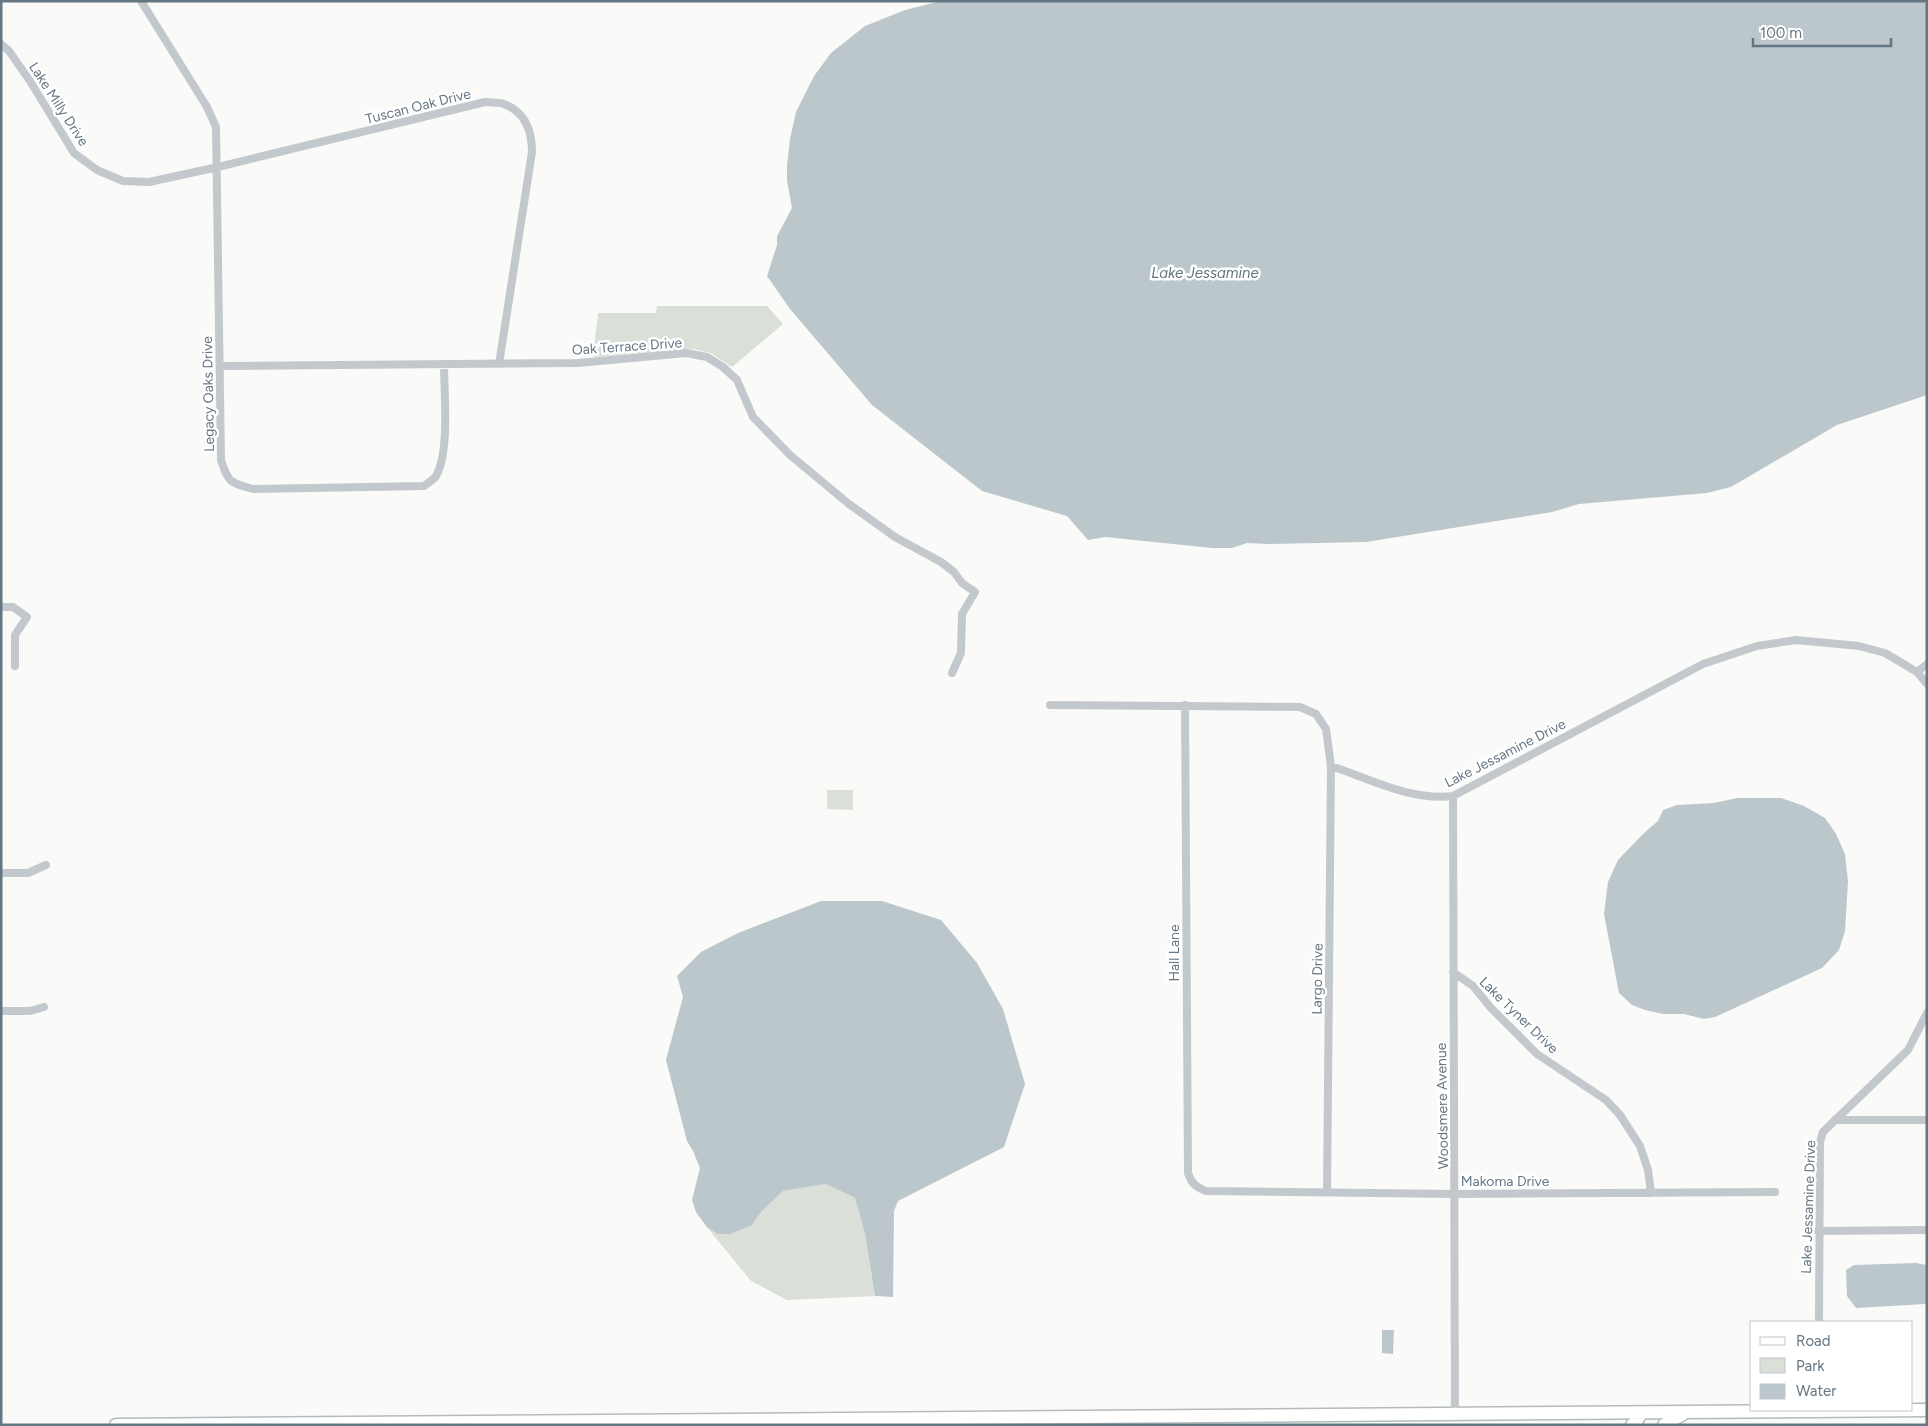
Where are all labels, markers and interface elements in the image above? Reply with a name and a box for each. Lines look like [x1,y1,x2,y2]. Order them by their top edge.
scale bar [1753,15,1890,47]
text: 100 m [1760,24,1802,42]
street label: Lake Milly Drive [25,59,92,150]
street label: Tuscan Oak Drive [364,85,473,128]
water label: Lake Jessamine [1151,264,1259,282]
street label: Oak Terrace Drive [571,334,683,359]
street label: Legacy Oaks Drive [199,336,218,452]
street label: Lake Jessamine Drive [1442,715,1569,791]
street label: Hall Lane [1166,924,1183,982]
street label: Largo Drive [1308,943,1327,1015]
street label: Lake Tyner Drive [1476,973,1562,1058]
street label: Woodsmere Avenue [1433,1042,1452,1169]
street label: Lake Jessamine Drive [1798,1140,1819,1274]
street label: Makoma Drive [1461,1173,1550,1190]
legend [1750,1321,1913,1411]
text: Road [1796,1332,1831,1350]
text: Park [1796,1357,1825,1375]
text: Water [1796,1382,1836,1400]

